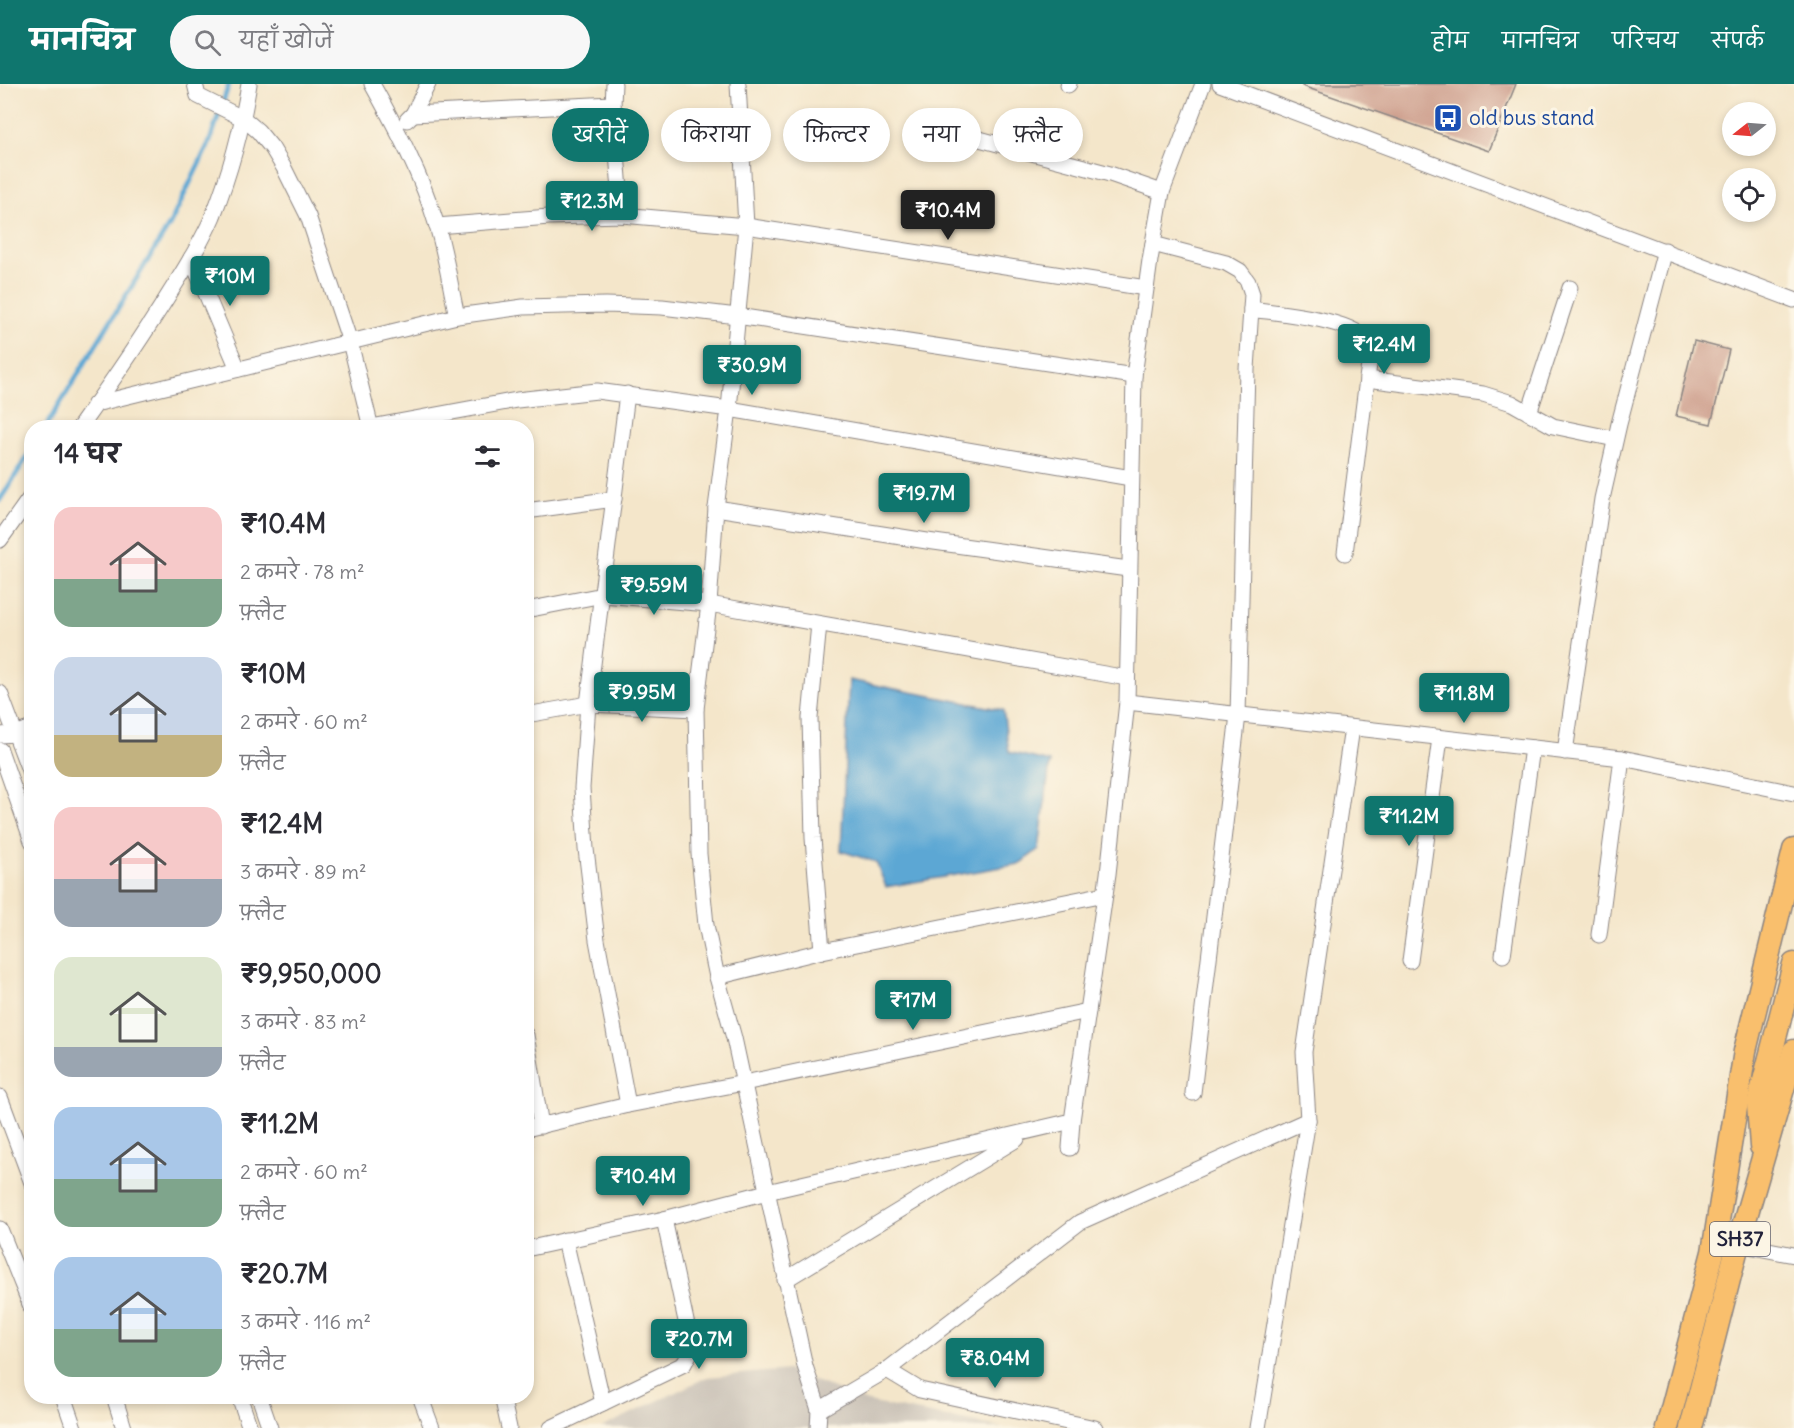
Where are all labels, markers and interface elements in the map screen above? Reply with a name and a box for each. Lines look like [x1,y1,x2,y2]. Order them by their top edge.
search box [170,15,590,69]
text: मानचित्र [30,22,134,58]
icon: search [191,26,224,59]
text: यहाँ खोजें [239,26,333,54]
text: होम [1432,27,1469,54]
text: मानचित्र [1502,27,1579,54]
text: परिचय [1612,27,1678,54]
text: संपर्क [1711,27,1764,54]
bus stop icon: old bus stand [1432,102,1464,134]
north arrow [1722,102,1776,156]
map controls [1722,102,1776,222]
place label: old bus stand [1469,104,1594,131]
chip: खरीदें [552,108,649,162]
chip: किराया [661,108,771,162]
chip: फ़िल्टर [783,108,890,162]
chip: नया [902,108,981,162]
chip: फ़्लैट [993,108,1083,162]
button: locate [1722,168,1776,222]
pin: ₹12.3M [543,181,641,232]
text: ₹12.3M [560,188,624,213]
pin: ₹10.4M [899,190,997,241]
text: ₹10.4M [915,197,981,222]
pin: ₹10M [194,256,266,307]
text: ₹10M [204,263,256,288]
pin: ₹12.4M [1335,324,1433,375]
text: ₹12.4M [1352,331,1416,356]
pin: ₹30.9M [703,345,801,396]
text: ₹30.9M [717,352,787,377]
text: 14 घर [54,437,120,470]
icon: filters [471,440,504,473]
pin: ₹19.7M [875,473,973,524]
text: ₹19.7M [893,480,955,505]
text: ₹10.4M [240,507,326,540]
icon: home [102,531,174,603]
text: 2 कमरे · 78 m² [240,559,364,584]
pin: ₹9.59M [605,565,703,616]
text: ₹9.59M [620,572,688,597]
text: फ़्लैट [240,600,286,625]
text: ₹10M [240,657,306,690]
pin: ₹9.95M [593,672,691,723]
pin: ₹11.8M [1415,673,1513,724]
text: ₹9.95M [608,679,676,704]
text: ₹11.8M [1433,680,1495,705]
icon: home [102,681,174,753]
text: 2 कमरे · 60 m² [240,709,368,734]
text: फ़्लैट [240,750,286,775]
pin: ₹11.2M [1360,796,1458,847]
text: ₹11.2M [1379,803,1439,828]
text: ₹12.4M [240,807,323,840]
icon: home [102,831,174,903]
text: 3 कमरे · 89 m² [240,859,367,884]
text: फ़्लैट [240,900,286,925]
text: ₹9,950,000 [240,957,382,990]
pin: ₹17M [877,980,949,1031]
icon: home [102,981,174,1053]
text: ₹17M [889,987,937,1012]
text: 3 कमरे · 83 m² [240,1009,366,1034]
text: फ़्लैट [240,1050,286,1075]
text: ₹11.2M [240,1107,319,1140]
icon: home [102,1131,174,1203]
pin: ₹10.4M [594,1156,692,1207]
text: 2 कमरे · 60 m² [240,1159,368,1184]
text: ₹10.4M [610,1163,676,1188]
text: फ़्लैट [240,1200,286,1225]
road number: SH37 [1710,1222,1770,1256]
text: ₹20.7M [240,1257,328,1290]
icon: home [102,1281,174,1353]
text: 3 कमरे · 116 m² [240,1309,371,1334]
pin: ₹20.7M [650,1319,748,1370]
text: ₹20.7M [665,1326,733,1351]
pin: ₹8.04M [946,1338,1044,1389]
text: ₹8.04M [960,1345,1030,1370]
text: फ़्लैट [240,1350,286,1375]

